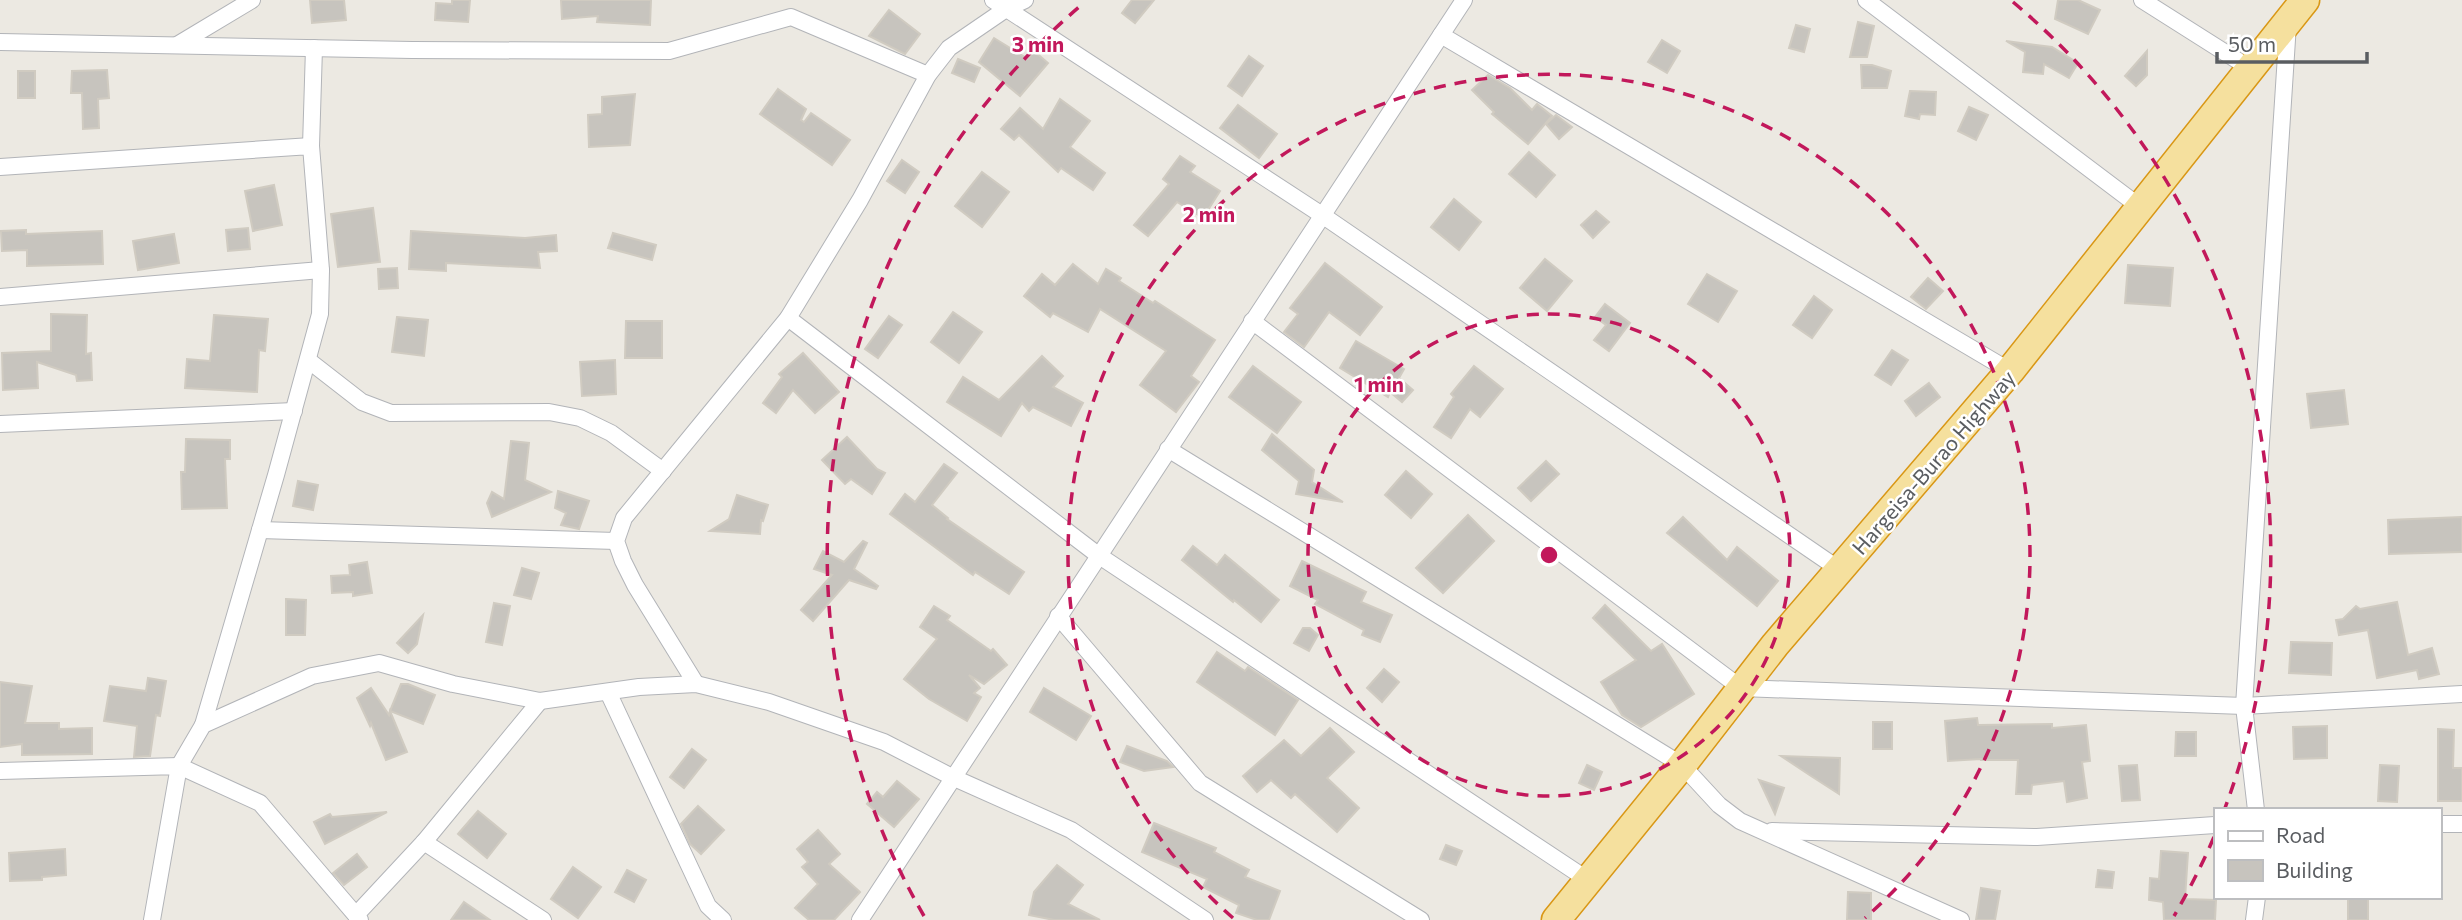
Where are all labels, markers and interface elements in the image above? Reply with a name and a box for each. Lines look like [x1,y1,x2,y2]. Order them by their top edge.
scale bar [2217,21,2368,65]
text: 3 min [1012,31,1064,56]
text: 50 m [2228,31,2276,56]
text: 2 min [1183,201,1235,226]
street label: Hargeisa-Burao Highway [1846,365,2020,559]
text: 1 min [1354,371,1404,396]
centre of rings [1537,543,1561,567]
legend [2214,808,2441,899]
text: Road [2276,822,2325,847]
text: Building [2276,857,2353,882]

